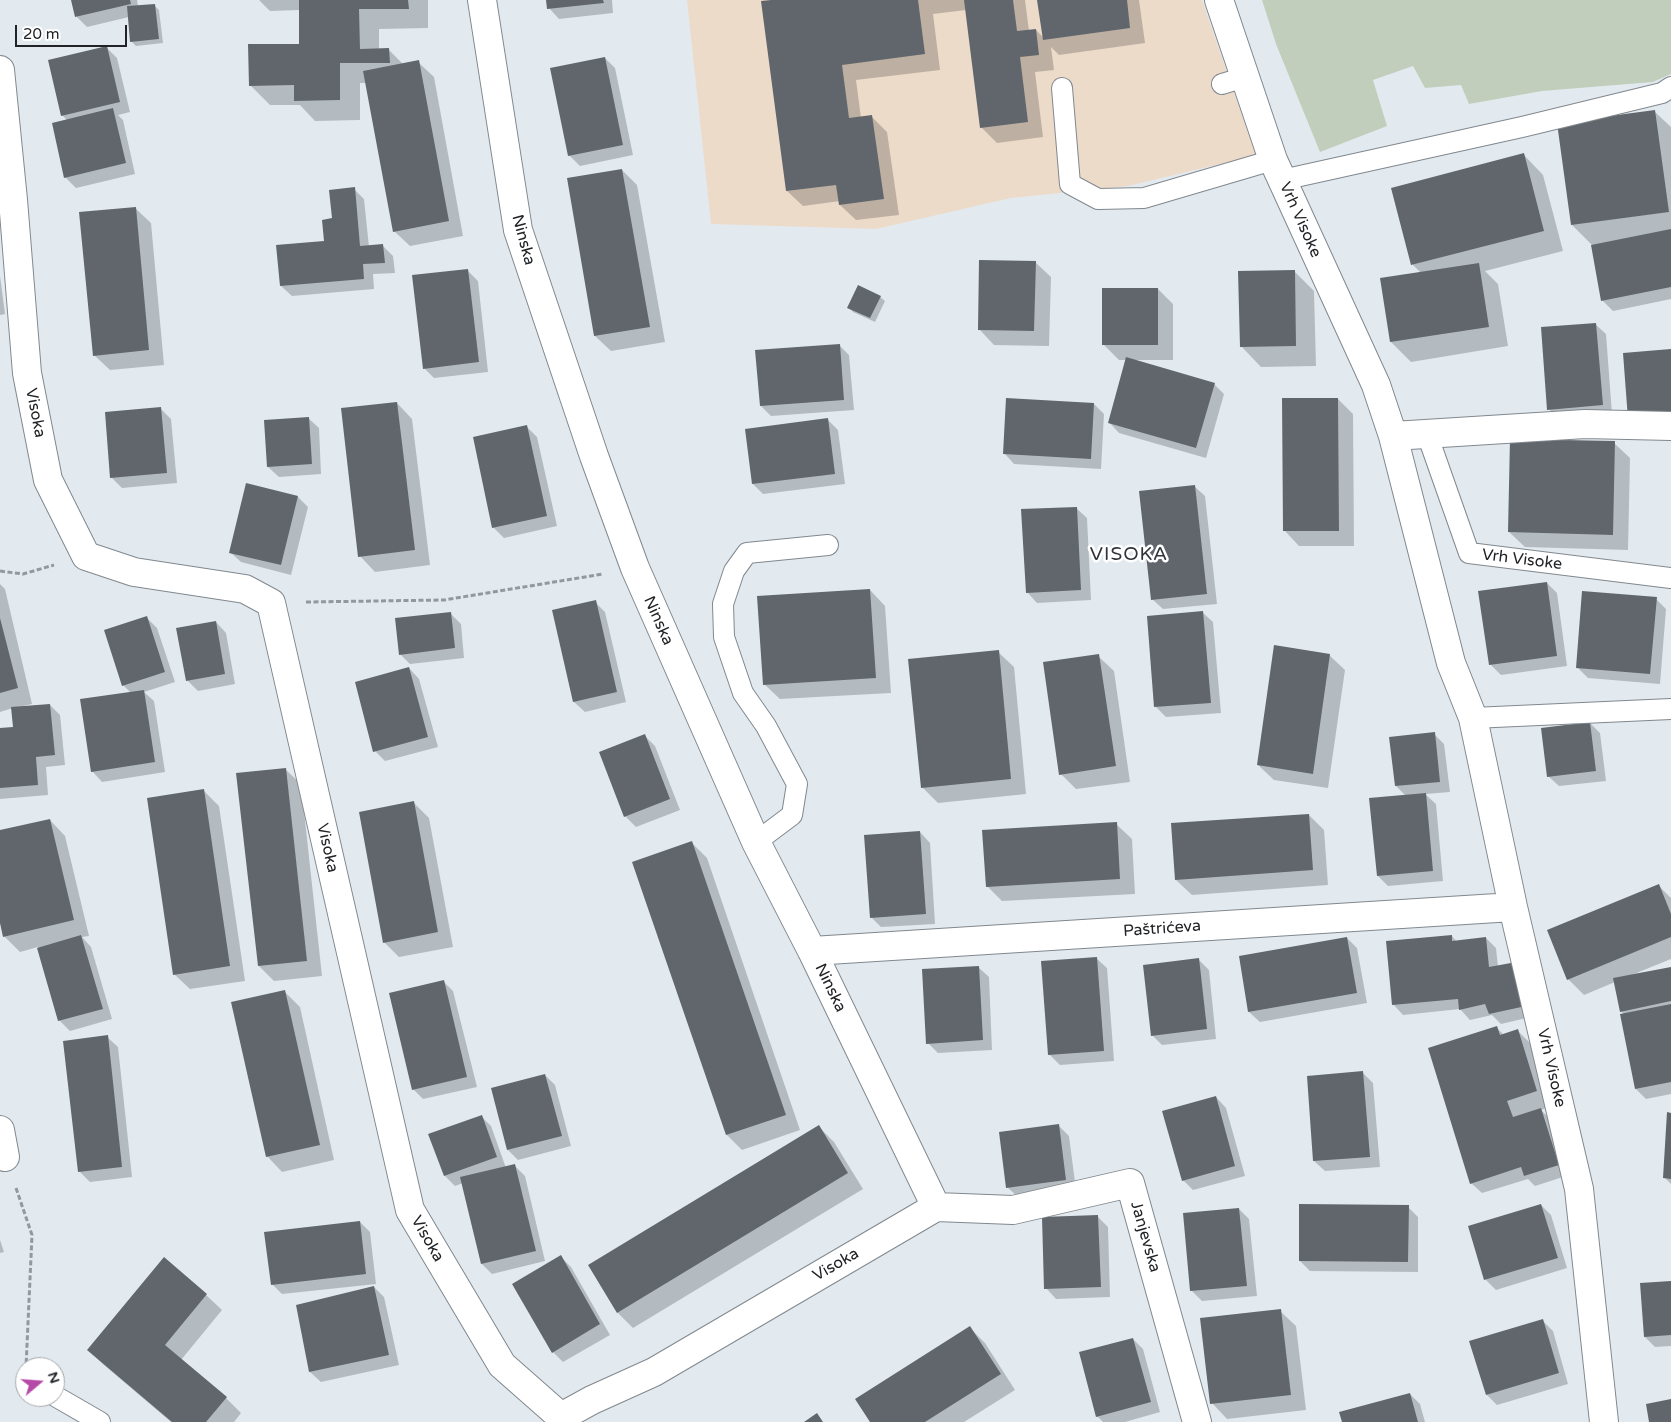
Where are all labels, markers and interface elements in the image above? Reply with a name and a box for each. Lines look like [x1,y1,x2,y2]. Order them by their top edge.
scale bar [18,15,130,47]
text: 20 m [23,25,60,43]
street label: Vrh Visoke [1275,179,1325,261]
street label: Ninska [507,213,539,267]
street label: Visoka [21,387,49,439]
district label: VISOKA [1089,544,1169,566]
street label: Vrh Visoke [1481,546,1563,574]
street label: Ninska [639,594,677,648]
street label: Visoka [312,822,342,874]
street label: Paštrićeva [1122,917,1202,941]
street label: Ninska [810,961,850,1015]
street label: Vrh Visoke [1533,1027,1569,1109]
street label: Janjevska [1126,1199,1164,1275]
street label: Visoka [406,1213,448,1265]
street label: Visoka [810,1244,862,1286]
north arrow [15,1357,65,1407]
text: N [44,1370,64,1385]

